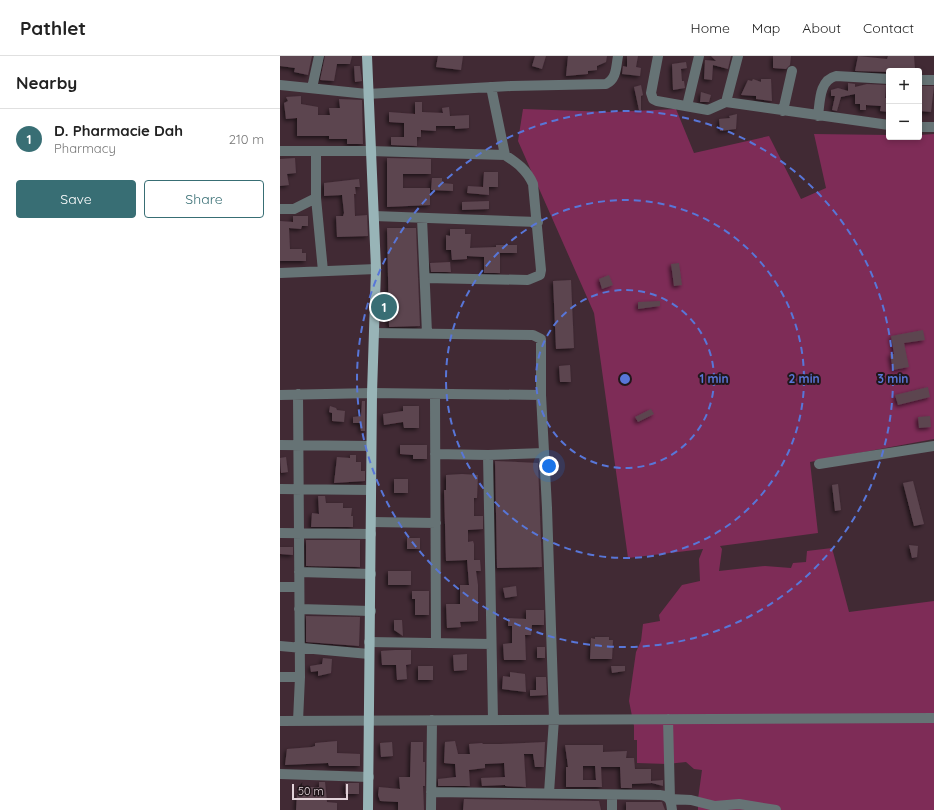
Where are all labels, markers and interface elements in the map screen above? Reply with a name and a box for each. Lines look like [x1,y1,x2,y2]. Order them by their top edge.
text: Pathlet [20,16,86,40]
text: Home [691,19,730,37]
text: Map [752,19,780,37]
text: About [802,19,841,37]
text: Contact [863,19,914,37]
map controls [886,68,922,140]
button: + [886,68,922,104]
text: Nearby [16,72,77,93]
button: − [886,104,922,140]
text: D. Pharmacie Dah [54,121,183,140]
text: 1 [26,131,32,147]
text: 210 m [229,131,264,147]
text: Pharmacy [54,140,116,156]
button: Save [16,180,136,218]
button: Share [144,180,264,218]
pin: 1 [371,292,397,322]
text: 1 min [699,371,729,386]
text: 2 min [788,371,820,386]
text: 3 min [878,371,908,386]
centre of rings [618,372,632,386]
your location [539,456,559,476]
scale bar [292,782,348,801]
text: 50 m [298,784,324,798]

